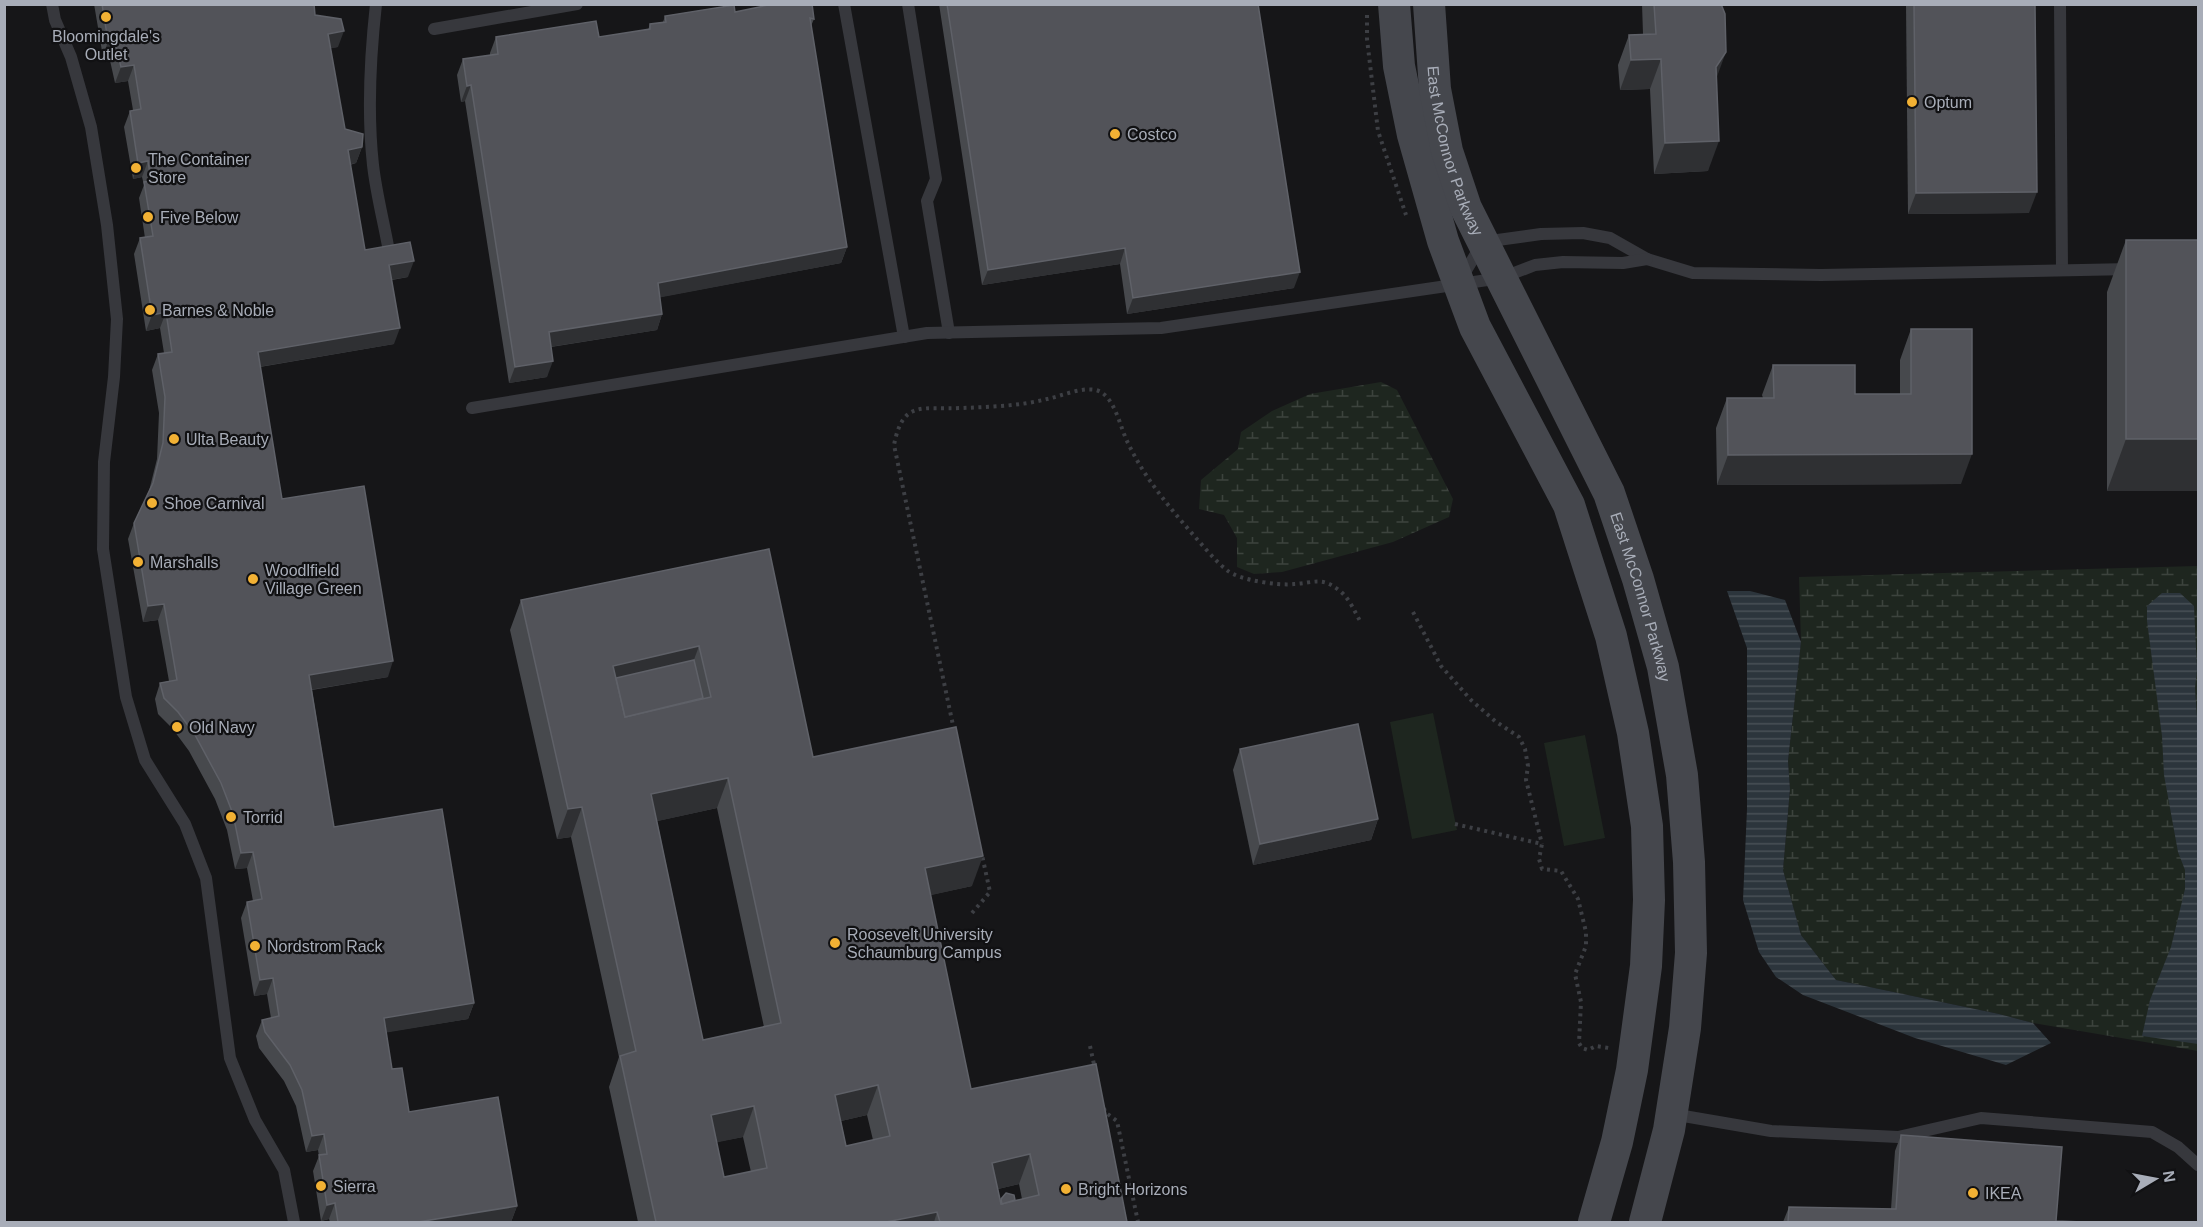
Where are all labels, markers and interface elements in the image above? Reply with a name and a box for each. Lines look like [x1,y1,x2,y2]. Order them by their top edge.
marker: Bloomingdale's Outlet [99,10,113,24]
place label: Bloomingdale's Outlet [52,28,160,63]
street label: East McConnor Parkway [1425,65,1487,238]
place label: Optum [1924,94,1972,111]
marker: Optum [1905,95,1919,109]
place label: Costco [1127,126,1177,143]
marker: Costco [1108,127,1122,141]
place label: The Container Store [148,151,250,186]
marker: The Container Store [129,161,143,175]
place label: Five Below [160,209,239,226]
marker: Five Below [141,210,155,224]
place label: Barnes & Noble [162,302,274,319]
marker: Barnes & Noble [143,303,157,317]
place label: Ulta Beauty [186,431,269,448]
marker: Ulta Beauty [167,432,181,446]
place label: Shoe Carnival [164,495,265,512]
marker: Shoe Carnival [145,496,159,510]
street label: East McConnor Parkway [1608,510,1674,683]
place label: Marshalls [150,554,218,571]
marker: Marshalls [131,555,145,569]
place label: Woodlfield Village Green [265,562,362,597]
marker: Woodlfield Village Green [246,572,260,586]
place label: Old Navy [189,719,255,736]
marker: Old Navy [170,720,184,734]
place label: Torrid [243,809,283,826]
marker: Torrid [224,810,238,824]
place label: Roosevelt University Schaumburg Campus [847,926,1002,961]
marker: Roosevelt University Schaumburg Campus [828,936,842,950]
place label: Nordstrom Rack [267,938,384,955]
marker: Nordstrom Rack [248,939,262,953]
north arrow [2125,1149,2185,1209]
text: N [2160,1169,2179,1184]
place label: Sierra [333,1178,376,1195]
marker: Sierra [314,1179,328,1193]
place label: Bright Horizons [1078,1181,1187,1198]
marker: Bright Horizons [1059,1182,1073,1196]
place label: IKEA [1985,1185,2022,1202]
marker: IKEA [1966,1186,1980,1200]

